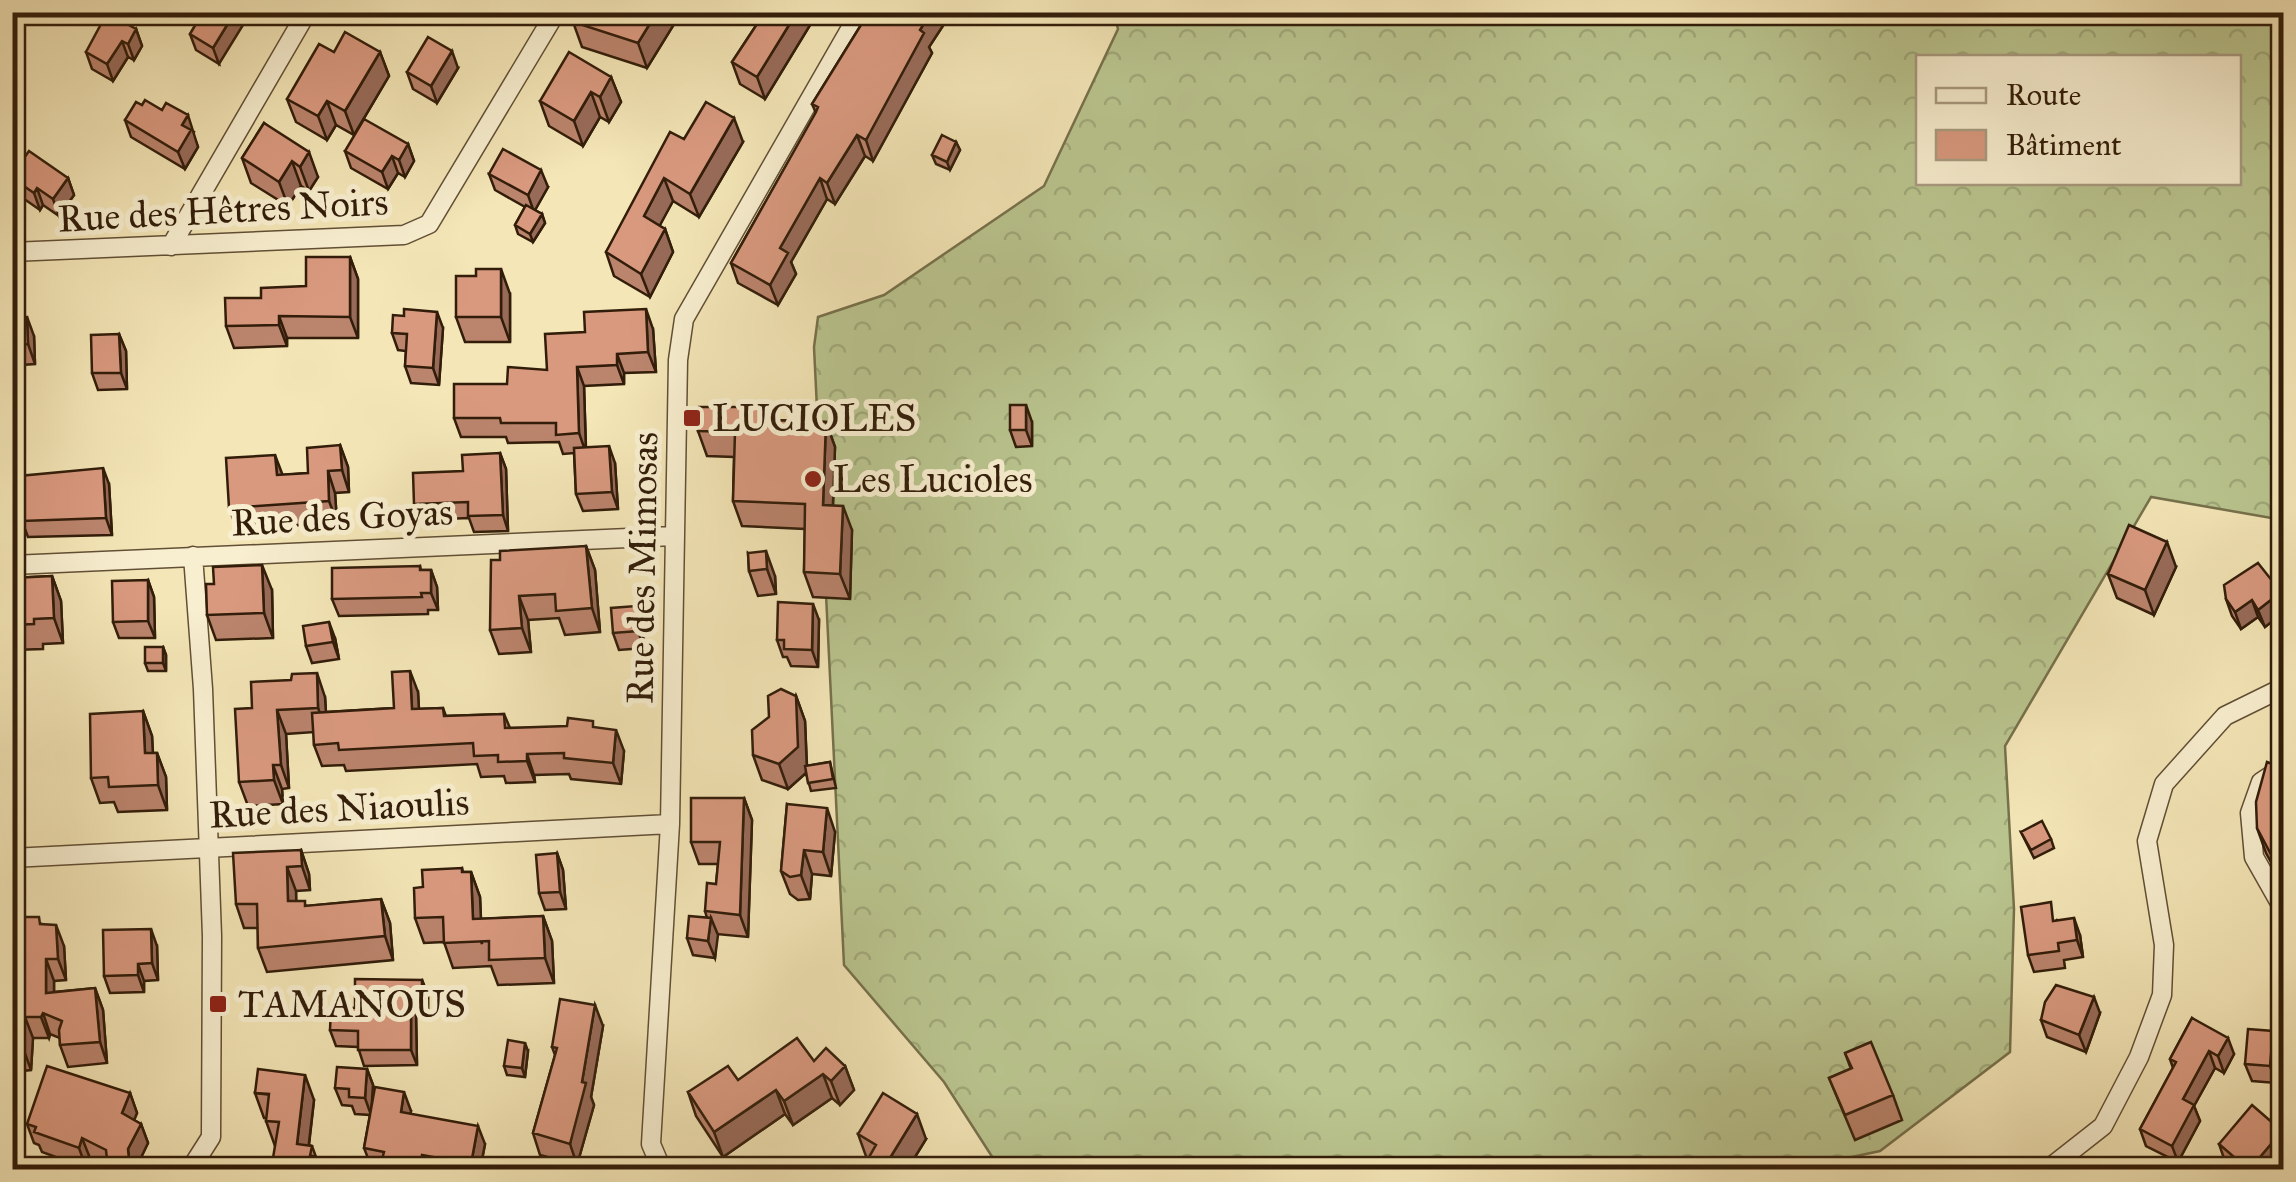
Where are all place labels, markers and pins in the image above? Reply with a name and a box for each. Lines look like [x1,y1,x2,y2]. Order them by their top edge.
place label: LUCIOLES [712,395,916,441]
marker: LUCIOLES [681,407,703,429]
place label: Les Lucioles [833,456,1033,502]
marker: Les Lucioles [802,468,824,490]
place label: TAMANOUS [238,981,466,1027]
marker: TAMANOUS [207,993,229,1015]

